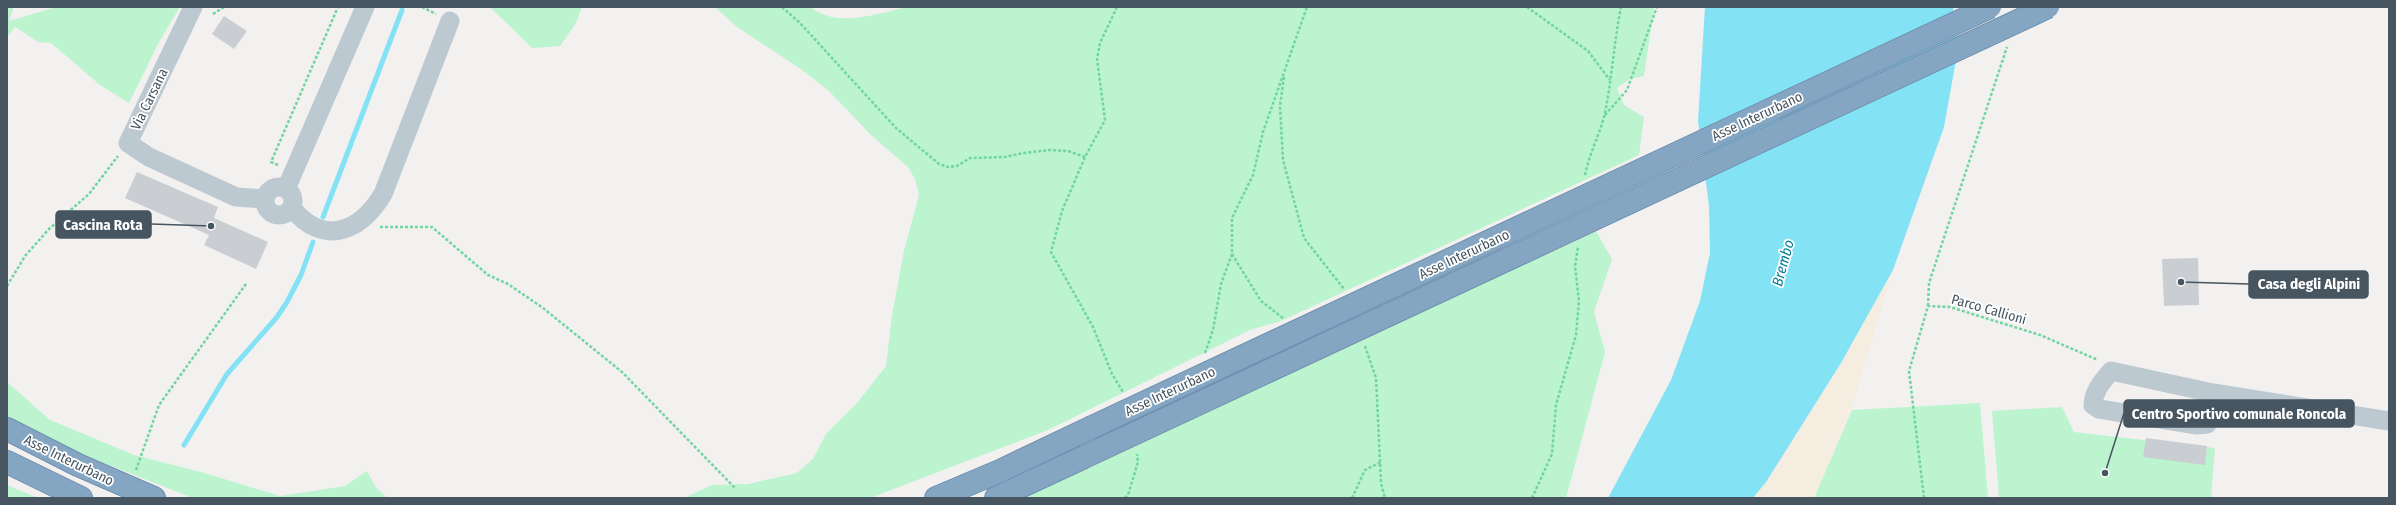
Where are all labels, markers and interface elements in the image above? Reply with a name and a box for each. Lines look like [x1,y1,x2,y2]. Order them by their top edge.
street label: Via Carsana [127,66,172,133]
street label: Asse Interurbano [1709,88,1805,145]
callout: Cascina Rota [56,211,151,238]
text: Cascina Rota [63,216,143,234]
street label: Asse Interurbano [1416,226,1512,283]
water label: Brembo [1768,238,1798,288]
callout: Casa degli Alpini [2249,271,2368,298]
text: Casa degli Alpini [2258,275,2360,293]
street label: Parco Callioni [1949,291,2028,328]
street label: Asse Interurbano [1122,363,1218,420]
callout: Centro Sportivo comunale Roncola [2124,400,2354,427]
text: Centro Sportivo comunale Roncola [2132,405,2347,423]
street label: Asse Interurbano [21,431,116,490]

